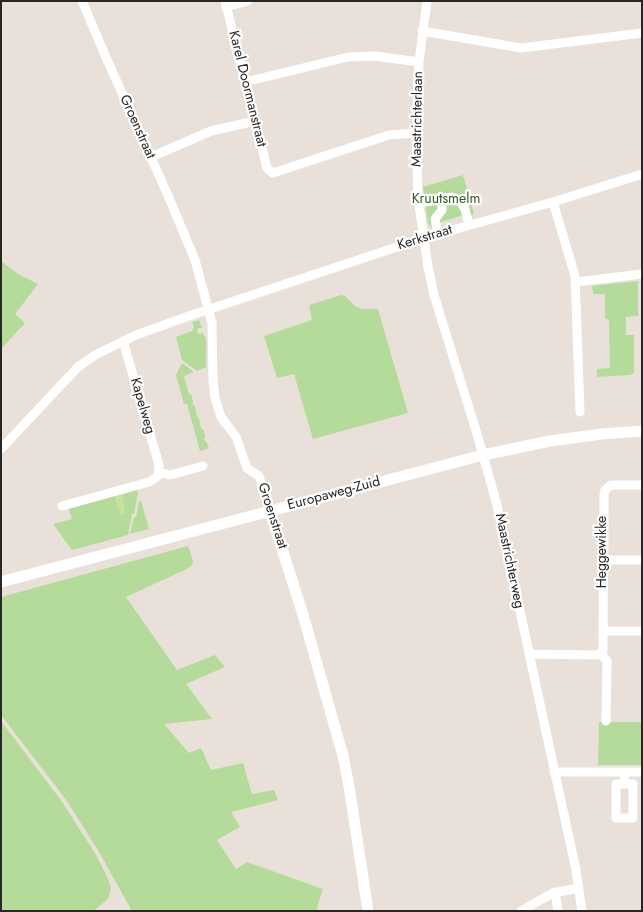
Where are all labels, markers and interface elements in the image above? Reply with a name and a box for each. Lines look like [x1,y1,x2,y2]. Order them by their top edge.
street label: Karel Doormanstraat [224,29,270,149]
street label: Maastrichterlaan [409,71,427,167]
street label: Groenstraat [115,92,159,162]
park label: Kruutsmelm [412,192,480,208]
street label: Kerkstraat [396,222,454,254]
street label: Kapelweg [126,376,158,436]
street label: Europaweg-Zuid [286,474,382,514]
street label: Groenstraat [253,481,291,551]
street label: Maastrichterweg [491,512,527,610]
street label: Heggewikke [595,516,611,588]

